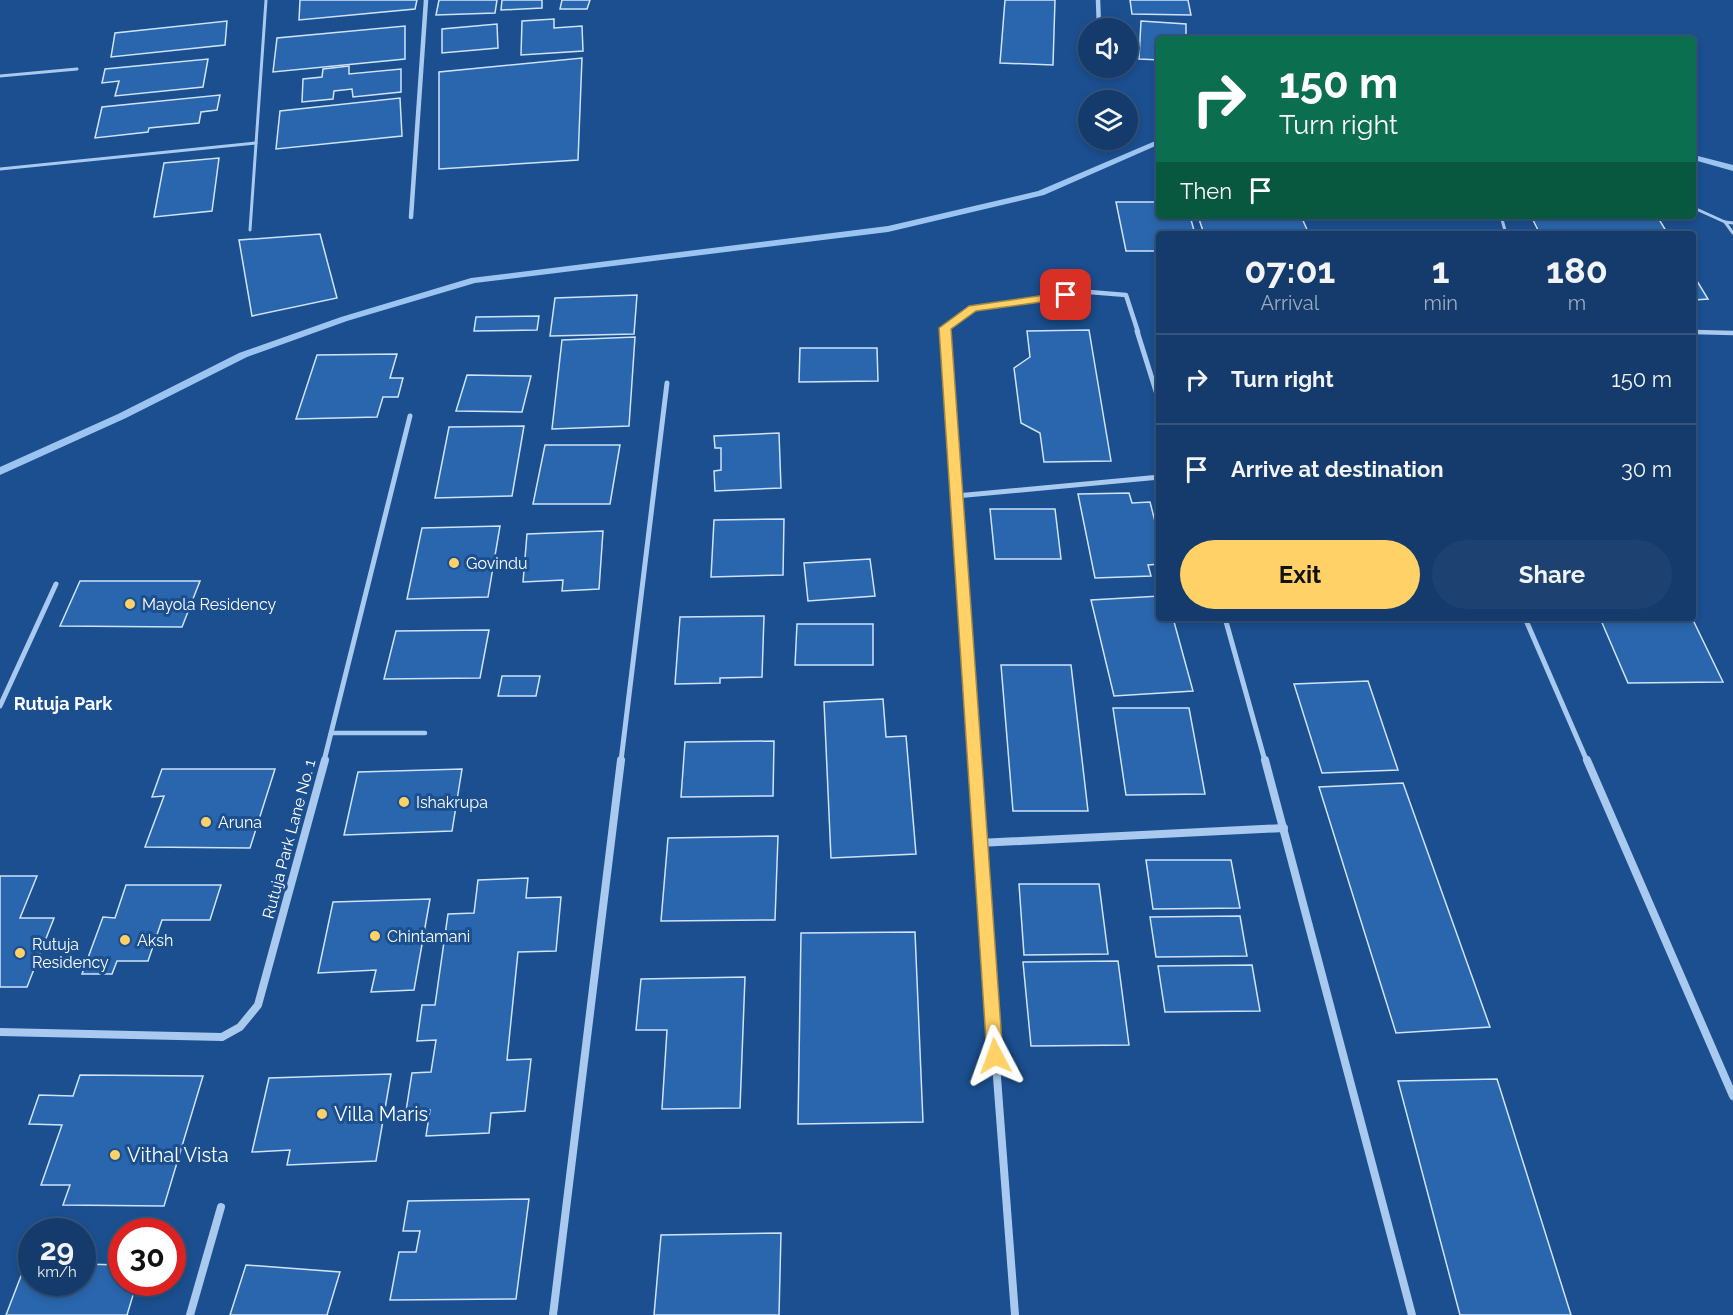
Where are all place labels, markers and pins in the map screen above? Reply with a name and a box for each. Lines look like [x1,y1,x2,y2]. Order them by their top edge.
pin [1040,269,1091,320]
place label: Govindu [466,554,527,573]
marker: Govindu [447,556,461,570]
place label: Mayola Residency [142,595,277,614]
marker: Mayola Residency [123,597,137,611]
place label: Ishakrupa [416,793,488,812]
marker: Ishakrupa [397,795,411,809]
place label: Aruna [218,813,262,832]
marker: Aruna [199,815,213,829]
place label: Chintamani [387,927,470,946]
marker: Chintamani [368,929,382,943]
place label: Aksh [137,931,173,950]
marker: Aksh [118,933,132,947]
place label: Rutuja Residency [32,935,109,972]
marker: Rutuja Residency [13,946,27,960]
place label: Villa Maris [334,1102,428,1126]
marker: Villa Maris [315,1107,329,1121]
place label: Vithal Vista [127,1143,229,1167]
marker: Vithal Vista [108,1148,122,1162]

